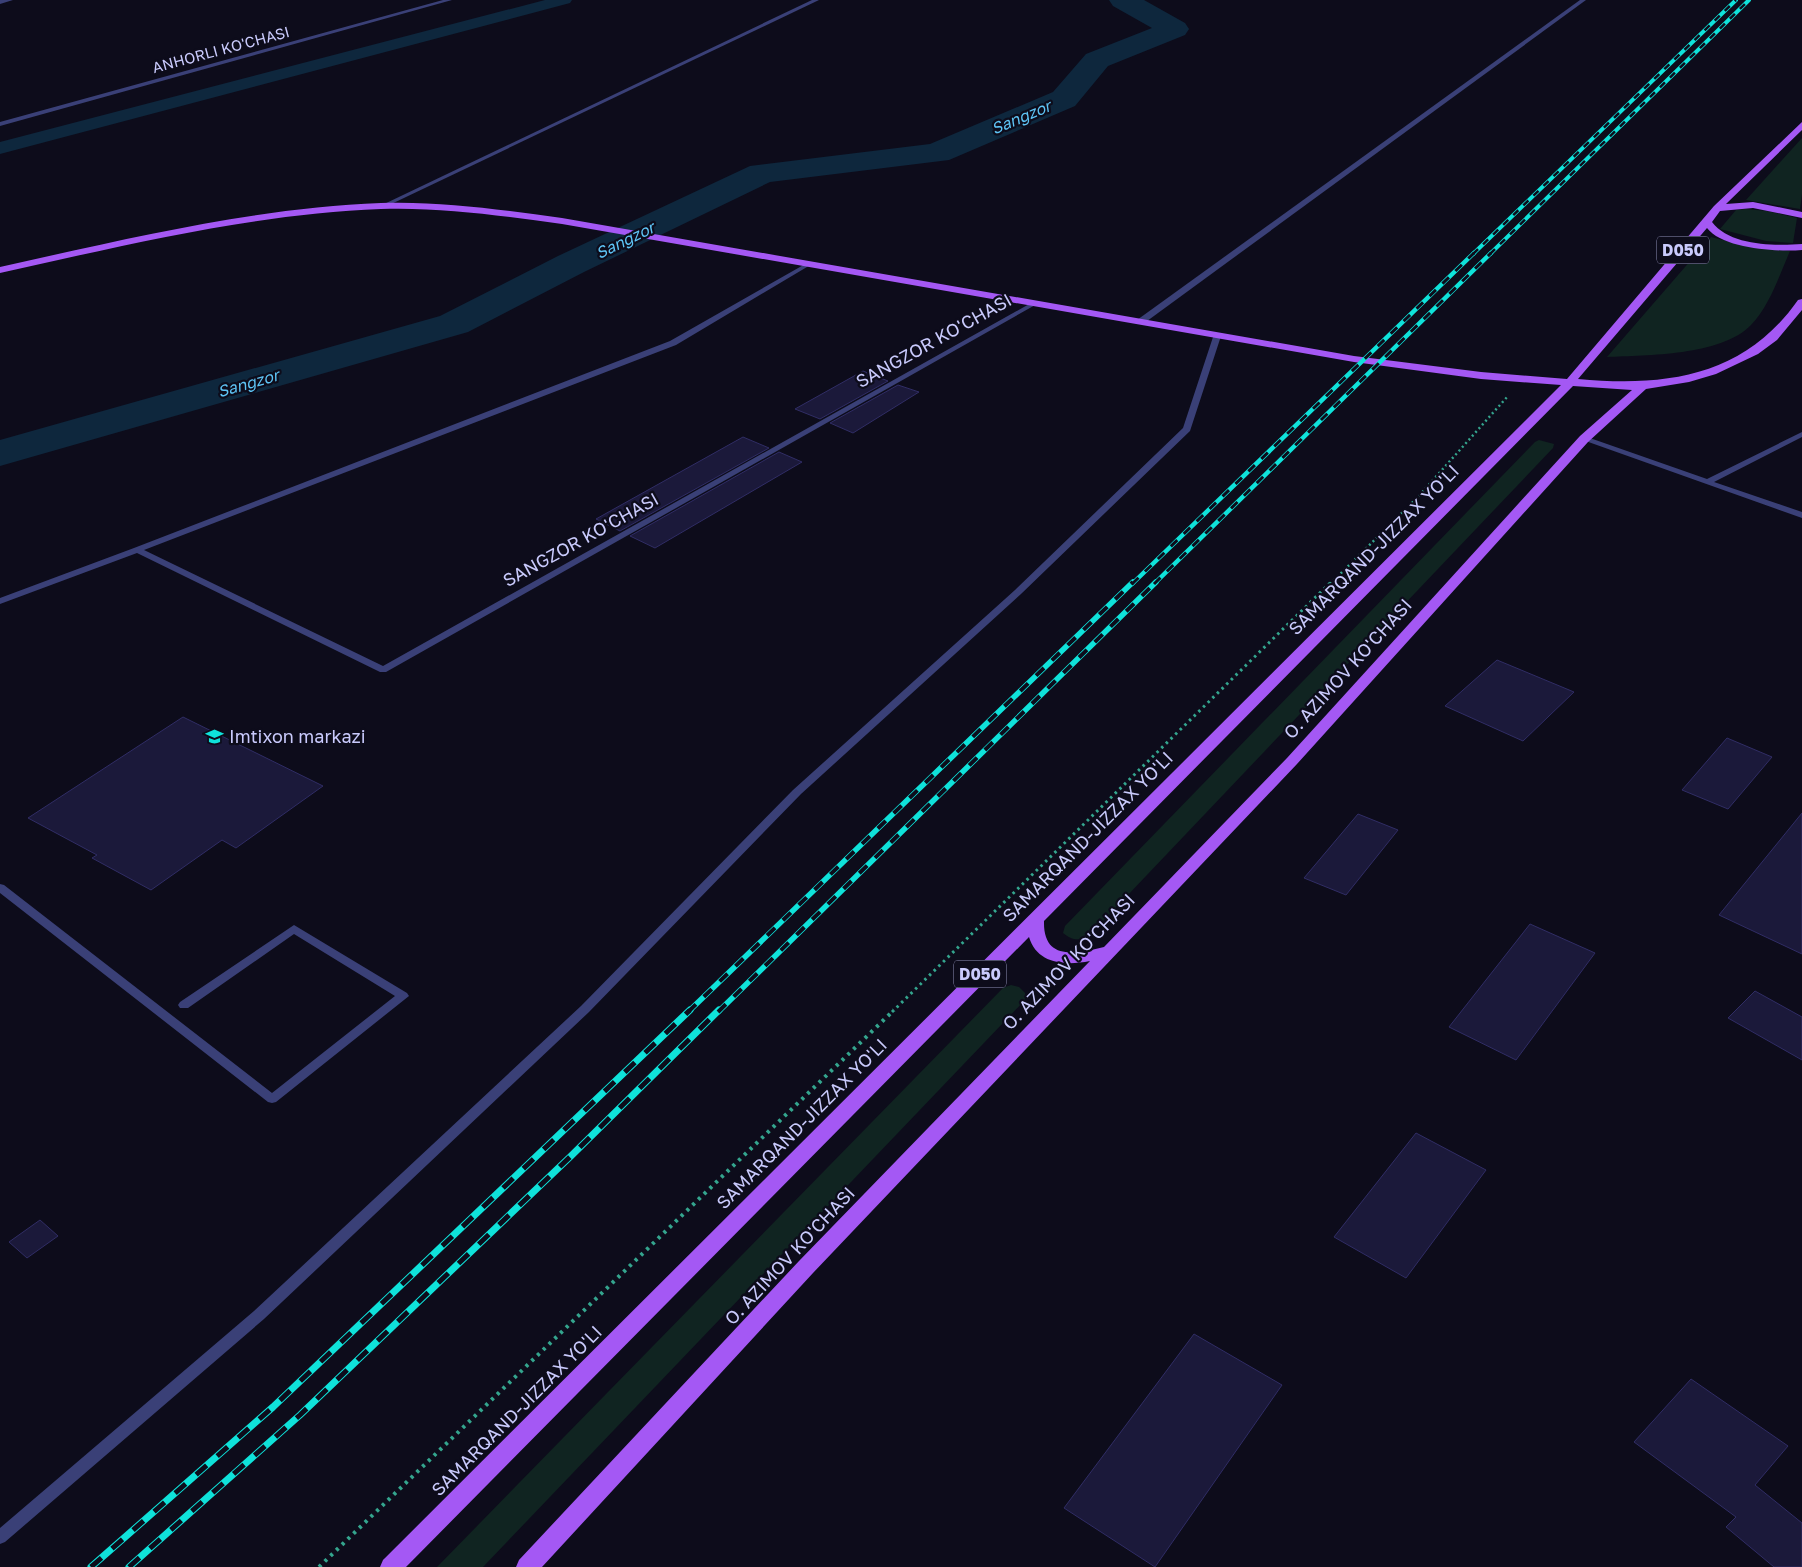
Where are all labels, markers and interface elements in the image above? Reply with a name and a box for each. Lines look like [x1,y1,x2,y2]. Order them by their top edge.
street label: ANHORLI KO'CHASI [150,22,291,76]
water label: Sangzor [988,94,1056,139]
water label: Sangzor [592,216,660,263]
road number: D050 [1657,236,1709,264]
street label: SANGZOR KO'CHASI [852,288,1015,392]
water label: Sangzor [215,364,284,401]
street label: SAMARQAND-JIZZAX YO'LI [1283,459,1463,639]
street label: SANGZOR KO'CHASI [499,487,662,591]
street label: O. AZIMOV KO'CHASI [1279,594,1416,743]
place label: Imtixon markazi [229,725,366,747]
school or university icon: Imtixon markazi [205,727,225,747]
street label: SAMARQAND-JIZZAX YO'LI [997,746,1177,926]
street label: O. AZIMOV KO'CHASI [998,889,1139,1034]
road number: D050 [954,961,1006,988]
street label: SAMARQAND-JIZZAX YO'LI [711,1033,891,1213]
street label: O. AZIMOV KO'CHASI [720,1182,859,1329]
street label: SAMARQAND-JIZZAX YO'LI [426,1320,606,1500]

